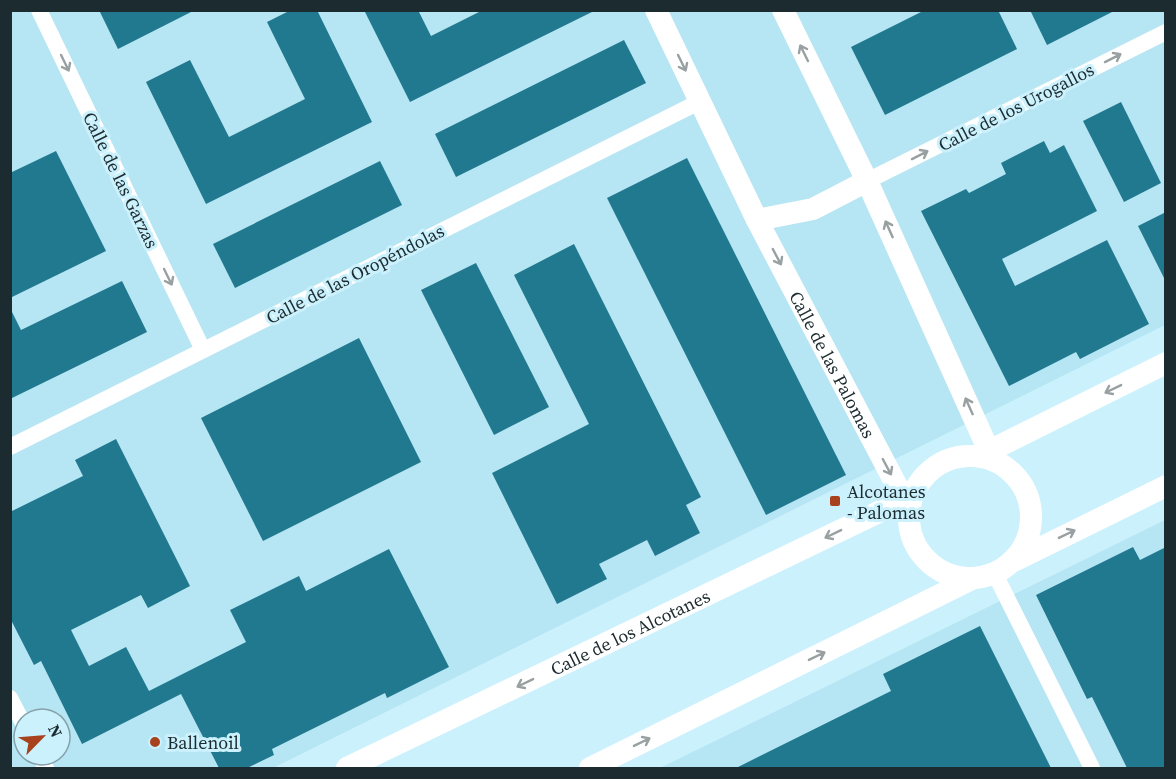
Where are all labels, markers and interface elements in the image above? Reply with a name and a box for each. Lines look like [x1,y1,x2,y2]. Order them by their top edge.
one-way arrow [798,44,810,62]
one-way arrow [1103,52,1121,64]
one-way arrow [59,54,71,72]
one-way arrow [677,54,688,72]
street label: Calle de los Urogallos [934,57,1098,157]
street label: Calle de las Garzas [77,108,165,252]
one-way arrow [910,149,928,160]
street label: Calle de las Oropéndolas [262,218,449,330]
one-way arrow [882,220,894,238]
one-way arrow [771,248,783,265]
one-way arrow [162,267,174,285]
street label: Calle de las Palomas [784,286,882,442]
one-way arrow [1104,384,1122,396]
one-way arrow [963,398,975,416]
one-way arrow [881,458,893,475]
place label: Alcotanes - Palomas [847,479,926,525]
marker: Alcotanes - Palomas [828,494,842,508]
one-way arrow [1058,528,1076,540]
one-way arrow [824,529,842,541]
street label: Calle de los Alcotanes [546,583,714,681]
one-way arrow [807,649,825,661]
one-way arrow [516,677,534,689]
north arrow [12,707,72,767]
text: N [43,721,68,741]
place label: Ballenoil [167,730,239,755]
marker: Ballenoil [148,735,162,749]
one-way arrow [633,736,651,748]

